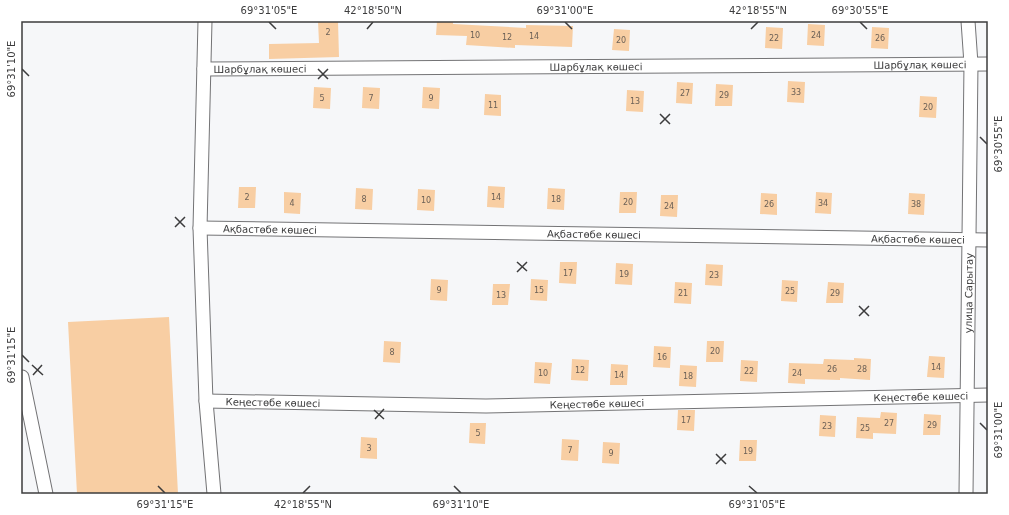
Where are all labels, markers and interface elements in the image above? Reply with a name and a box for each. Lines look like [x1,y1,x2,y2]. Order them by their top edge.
text: 69°31'05"E [241,5,297,16]
text: 42°18'50"N [344,5,402,16]
text: 69°31'00"E [537,5,593,16]
text: 42°18'55"N [729,5,787,16]
text: 69°30'55"E [832,5,888,16]
house number: 2 [325,28,331,37]
house number: 10 [470,31,480,40]
house number: 24 [811,31,821,40]
house number: 14 [529,32,539,41]
house number: 12 [502,33,512,42]
house number: 22 [769,34,779,43]
house number: 26 [875,34,885,43]
house number: 20 [616,36,626,45]
text: 69°31'10"E [6,41,17,97]
street label: Шарбұлақ көшесі [874,59,966,71]
street label: Шарбұлақ көшесі [550,61,642,73]
street label: Шарбұлақ көшесі [214,63,306,75]
house number: 33 [791,88,801,97]
house number: 27 [680,89,690,98]
house number: 29 [719,91,729,100]
house number: 5 [319,94,325,103]
house number: 7 [368,94,374,103]
house number: 9 [428,94,434,103]
house number: 13 [630,97,640,106]
house number: 11 [488,101,498,110]
house number: 20 [923,103,933,112]
text: 69°30'55"E [993,116,1004,172]
house number: 2 [244,193,250,202]
house number: 14 [491,193,501,202]
house number: 8 [361,195,367,204]
house number: 18 [551,195,561,204]
house number: 10 [421,196,431,205]
house number: 20 [623,198,633,207]
house number: 4 [289,199,295,208]
house number: 34 [818,199,828,208]
house number: 26 [764,200,774,209]
house number: 38 [911,200,921,209]
house number: 24 [664,202,674,211]
street label: Ақбастөбе көшесі [223,223,317,236]
street label: Ақбастөбе көшесі [547,228,641,241]
street label: Ақбастөбе көшесі [871,233,965,246]
street label: улица Сарытау [963,253,975,333]
house number: 17 [563,269,573,278]
house number: 19 [619,270,629,279]
house number: 23 [709,271,719,280]
house number: 9 [436,286,442,295]
house number: 15 [534,286,544,295]
house number: 25 [785,287,795,296]
house number: 21 [678,289,688,298]
house number: 29 [830,289,840,298]
house number: 13 [496,291,506,300]
text: 69°31'15"E [6,327,17,383]
house number: 20 [710,347,720,356]
house number: 8 [389,348,395,357]
house number: 16 [657,353,667,362]
house number: 14 [931,363,941,372]
house number: 26 [827,365,837,374]
house number: 28 [857,365,867,374]
house number: 12 [575,366,585,375]
house number: 22 [744,367,754,376]
house number: 10 [538,369,548,378]
house number: 24 [792,369,802,378]
house number: 14 [614,371,624,380]
house number: 18 [683,372,693,381]
street label: Кеңестөбе көшесі [873,390,968,404]
street label: Кеңестөбе көшесі [226,396,320,409]
street label: Кеңестөбе көшесі [549,398,644,411]
text: 69°31'00"E [993,402,1004,458]
house number: 17 [681,416,691,425]
house number: 27 [884,419,894,428]
house number: 29 [927,421,937,430]
house number: 23 [822,422,832,431]
house number: 25 [860,424,870,433]
house number: 5 [475,429,481,438]
house number: 3 [366,444,372,453]
house number: 7 [567,446,573,455]
house number: 19 [743,447,753,456]
house number: 9 [608,449,614,458]
text: 69°31'15"E [137,499,193,510]
text: 42°18'55"N [274,499,332,510]
text: 69°31'10"E [433,499,489,510]
text: 69°31'05"E [729,499,785,510]

